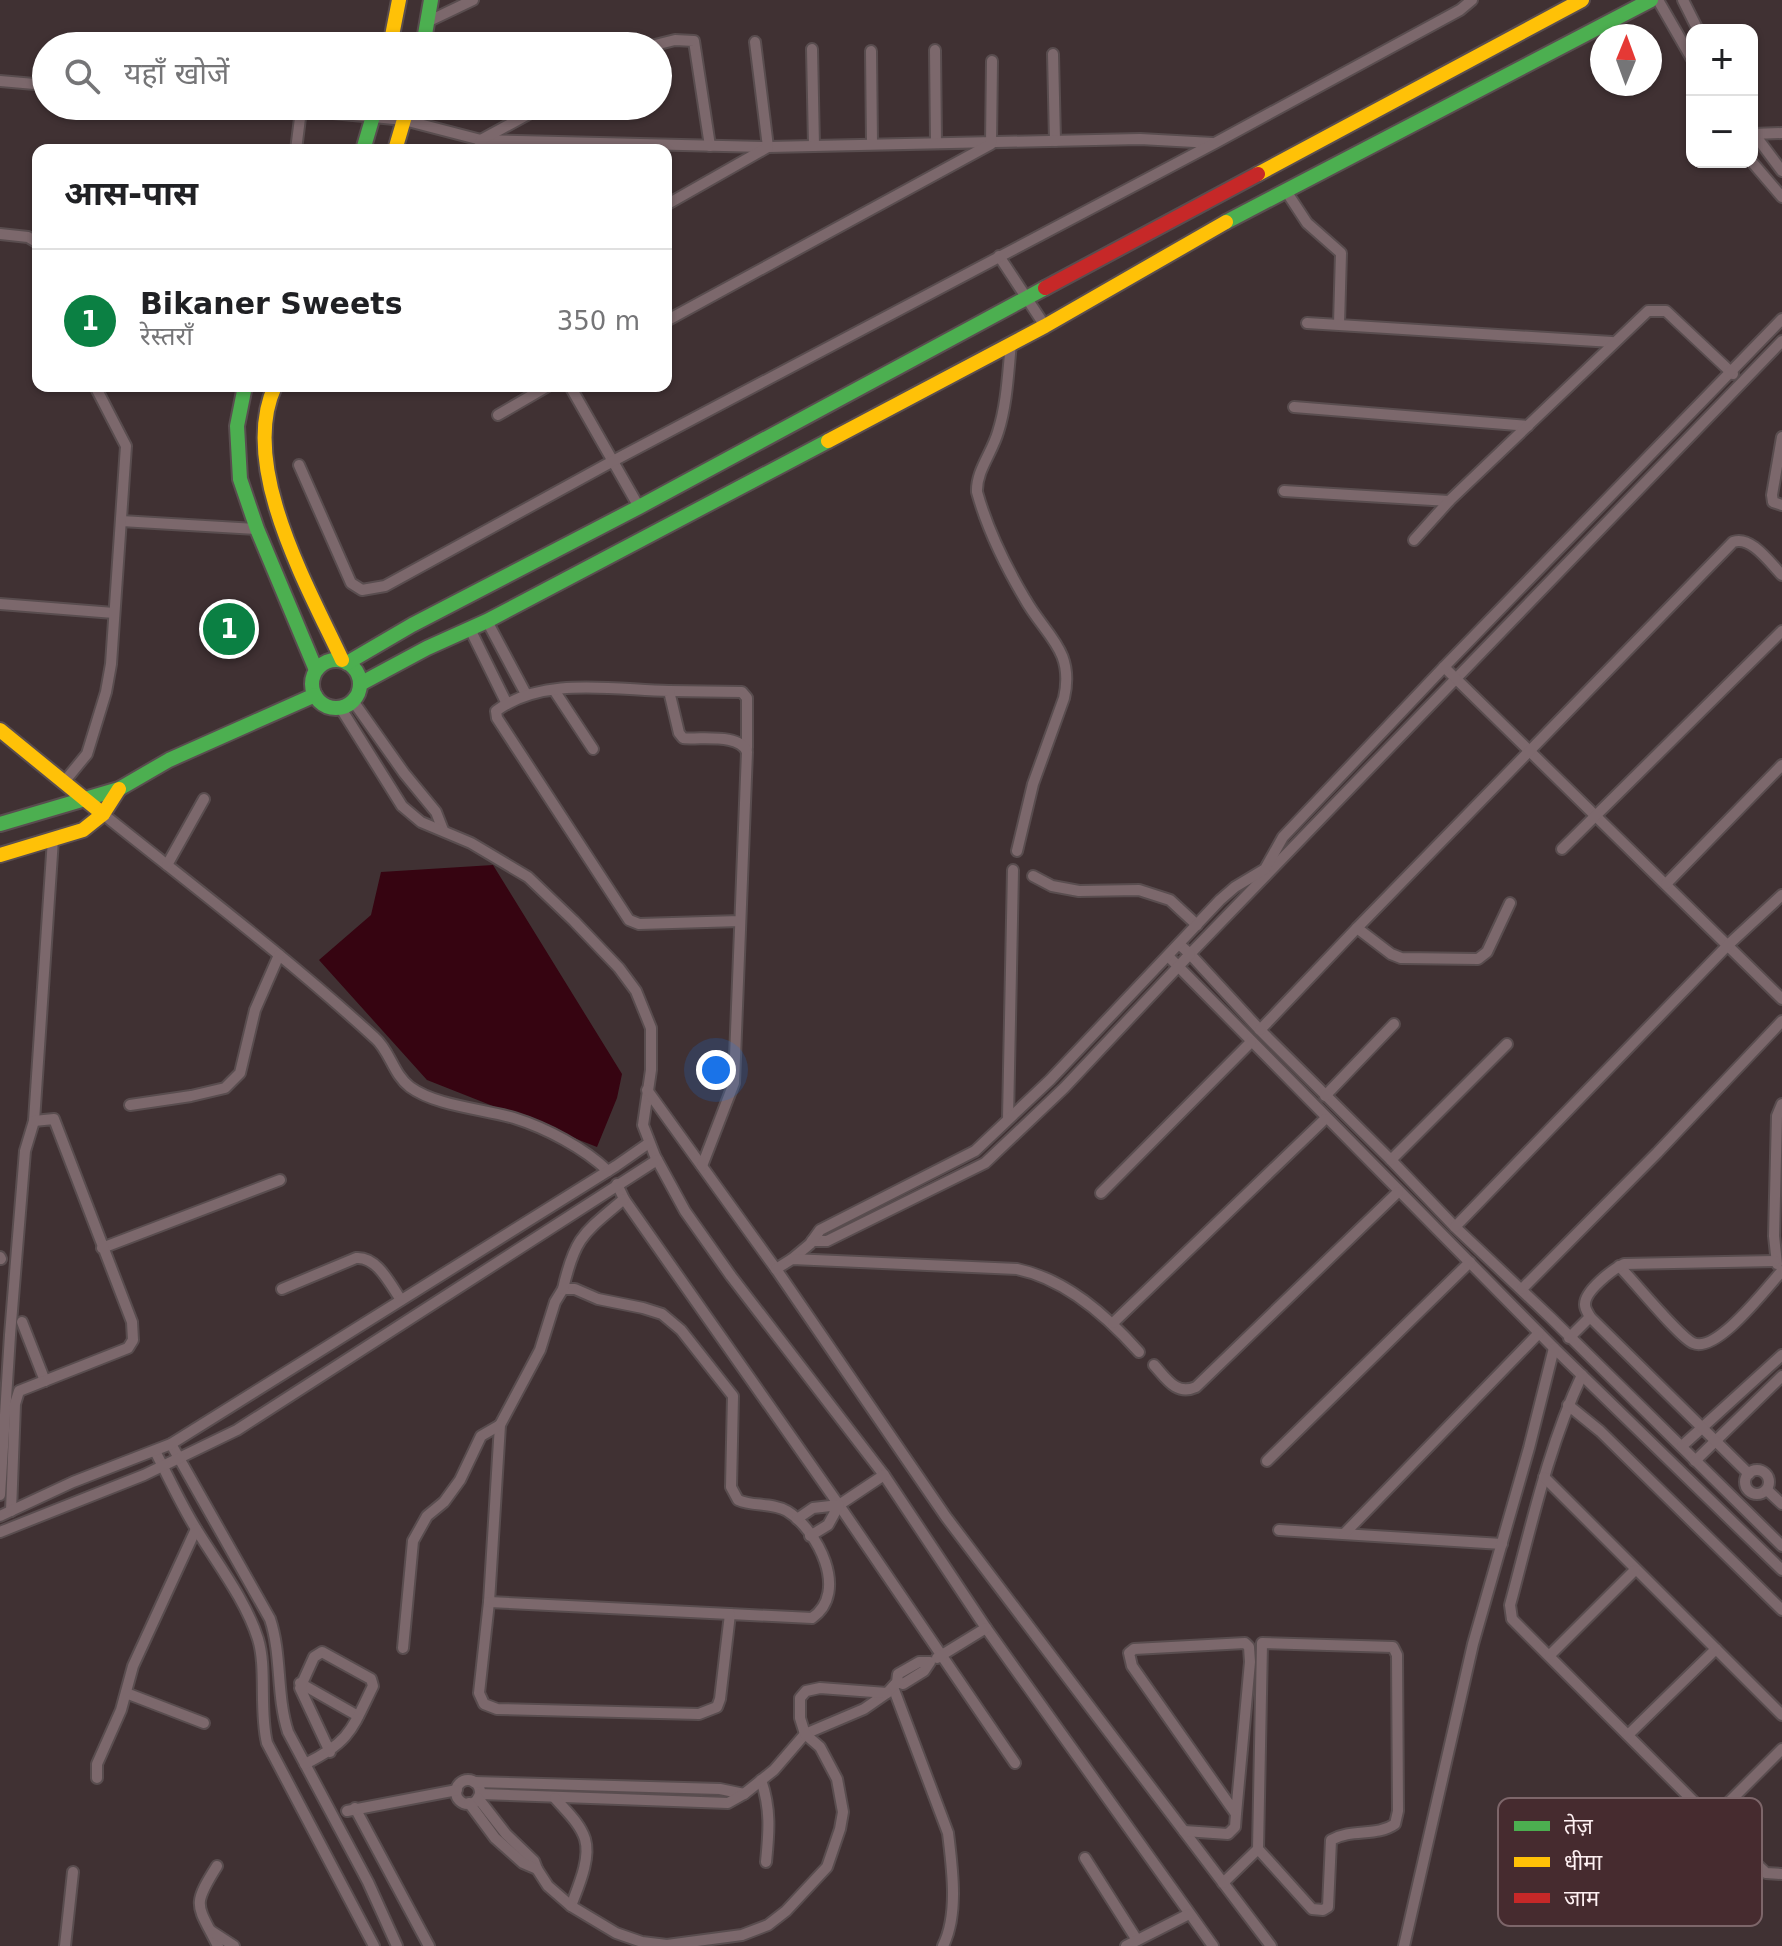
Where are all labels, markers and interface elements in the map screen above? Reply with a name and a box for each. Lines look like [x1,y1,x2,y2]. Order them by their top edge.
north arrow [1590,24,1662,96]
map controls [1686,24,1758,168]
button: + [1686,24,1758,96]
search box [32,32,672,120]
icon: search [60,54,104,98]
text: यहाँ खोजें [124,56,229,91]
button: − [1686,96,1758,168]
text: आस-पास [64,173,198,213]
text: Bikaner Sweets [140,286,403,321]
text: 1 [81,306,99,336]
text: 350 m [557,306,640,336]
text: रेस्तराँ [140,321,193,351]
pin: 1 [203,599,255,659]
your location [696,1050,736,1090]
legend [1498,1798,1762,1926]
text: तेज़ [1564,1813,1594,1839]
text: धीमा [1564,1850,1602,1875]
text: जाम [1564,1886,1600,1911]

